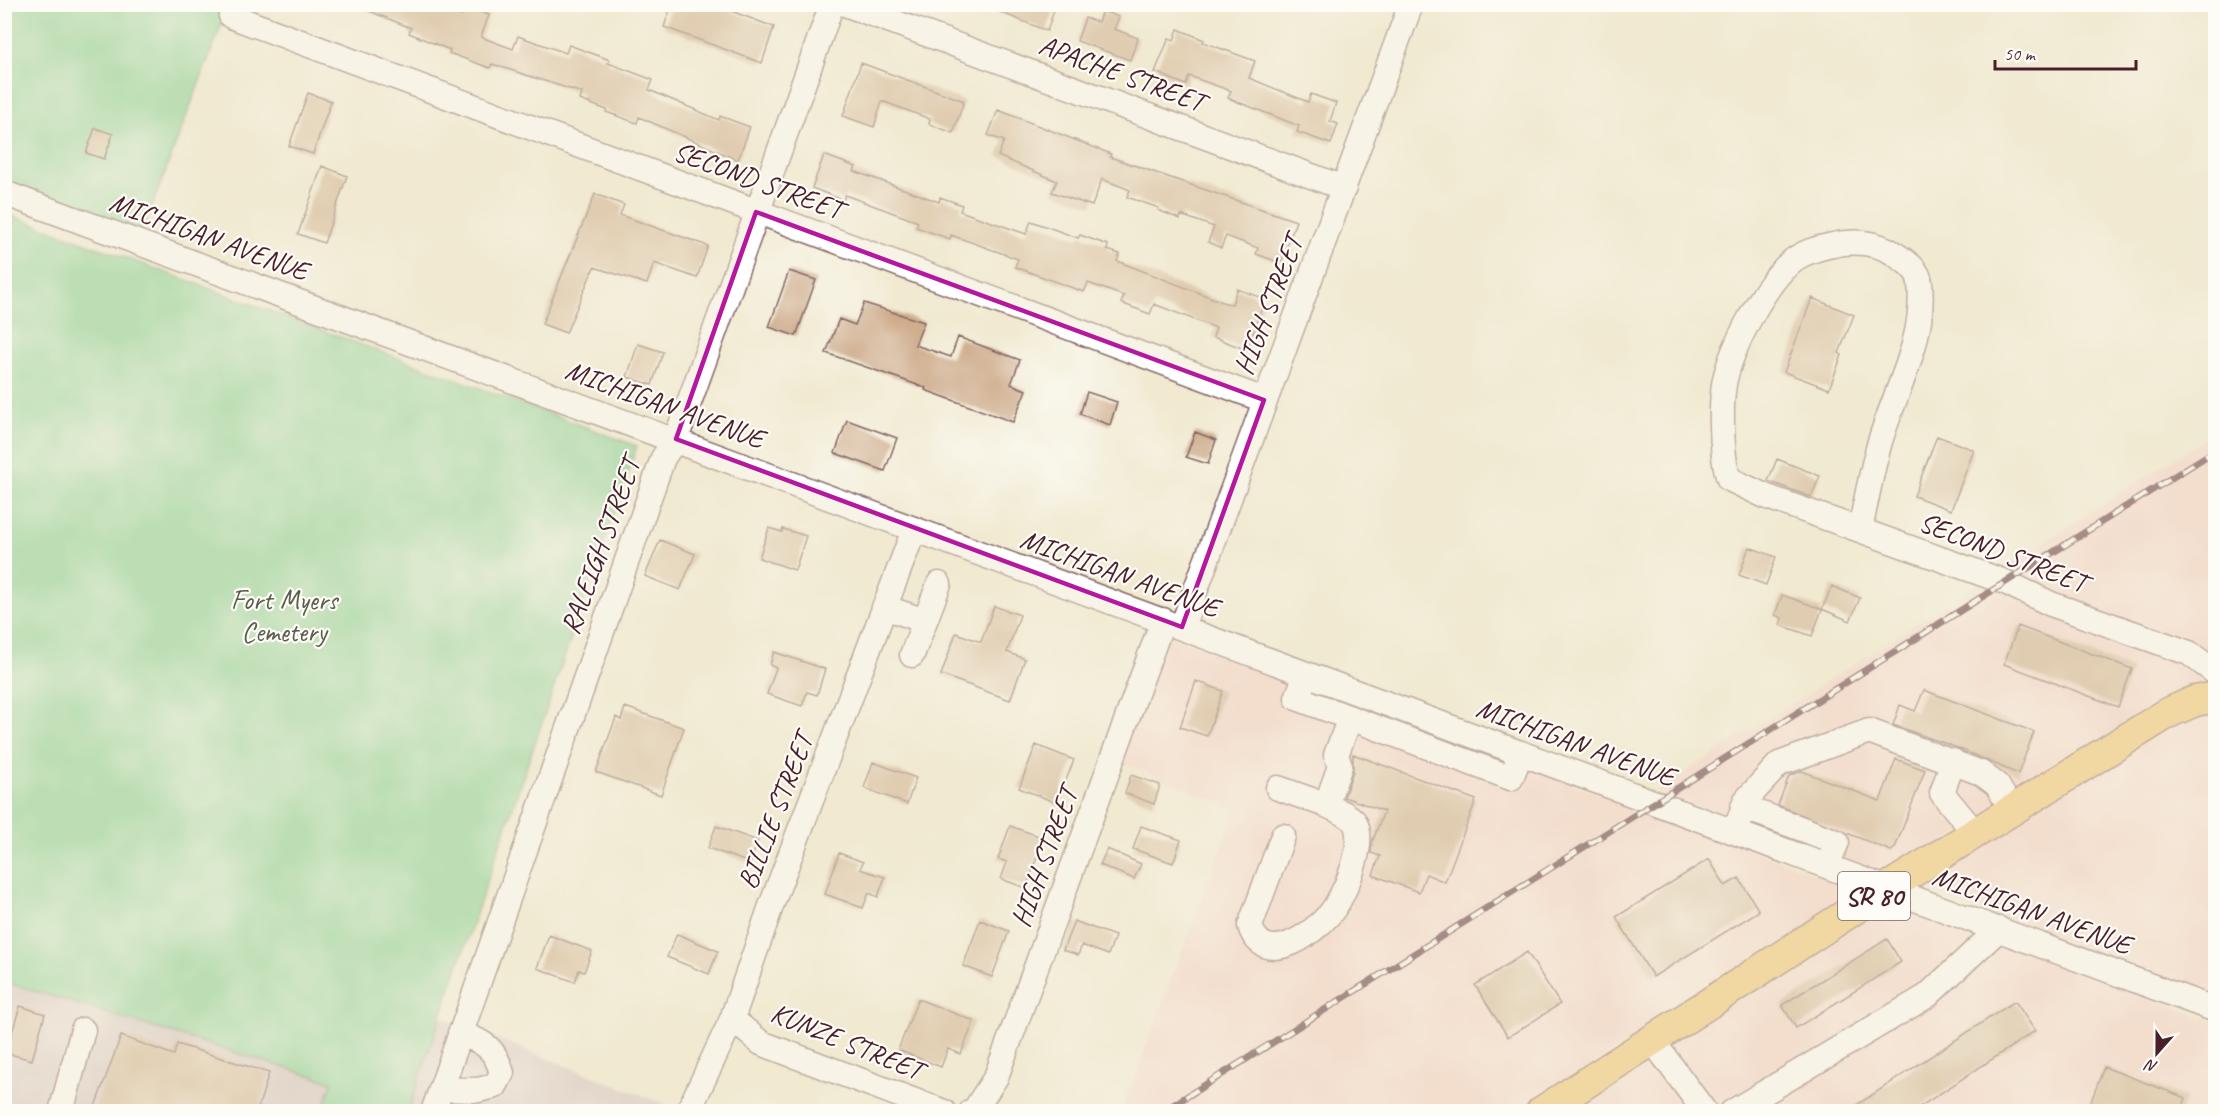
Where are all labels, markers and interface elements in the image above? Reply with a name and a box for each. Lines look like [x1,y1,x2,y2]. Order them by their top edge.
street label: APACHE STREET [1035,27,1215,121]
scale bar [1995,33,2136,71]
text: 50 m [2004,43,2037,65]
street label: SECOND STREET [669,133,854,229]
street label: MICHIGAN AVENUE [105,184,316,289]
street label: HIGH STREET [1226,225,1313,379]
street label: MICHIGAN AVENUE [561,352,772,457]
street label: RALEIGH STREET [552,447,650,639]
street label: SECOND STREET [1914,504,2098,603]
street label: MICHIGAN AVENUE [1016,521,1227,626]
park label: Fort Myers Cemetery [231,582,340,649]
street label: MICHIGAN AVENUE [1472,690,1683,795]
street label: BILLIE STREET [729,723,823,894]
street label: HIGH STREET [1003,777,1087,931]
street label: MICHIGAN AVENUE [1928,858,2139,963]
road number: SR 80 [1838,872,1910,920]
street label: KUNZE STREET [766,995,934,1090]
north arrow [2127,1023,2187,1083]
text: N [2141,1054,2160,1077]

